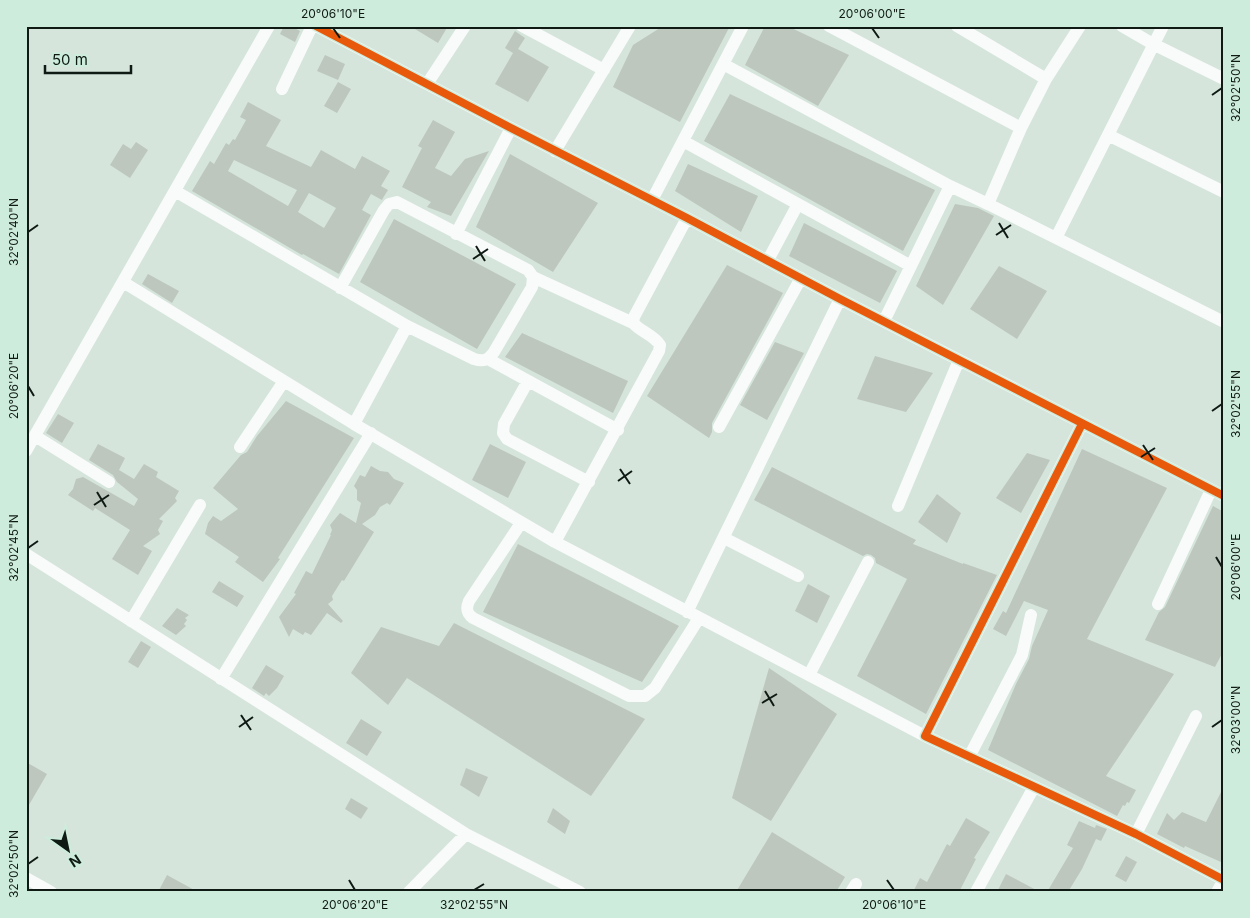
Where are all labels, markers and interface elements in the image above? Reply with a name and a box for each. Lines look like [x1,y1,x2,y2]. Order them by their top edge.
text: 20°06'10"E [301,6,365,21]
text: 20°06'00"E [839,6,905,21]
scale bar [45,42,131,74]
text: 50 m [52,50,88,69]
text: 32°02'50"N [1228,54,1243,122]
text: 32°02'40"N [6,198,21,266]
text: 20°06'20"E [6,353,21,419]
text: 32°02'55"N [1228,370,1243,438]
text: 32°02'45"N [6,514,21,582]
text: 20°06'00"E [1228,534,1243,600]
text: 32°03'00"N [1228,686,1243,754]
north arrow [42,826,92,876]
text: 32°02'50"N [6,830,21,898]
text: N [66,851,84,871]
text: 20°06'20"E [322,897,388,912]
text: 32°02'55"N [440,897,508,912]
text: 20°06'10"E [862,897,926,912]

